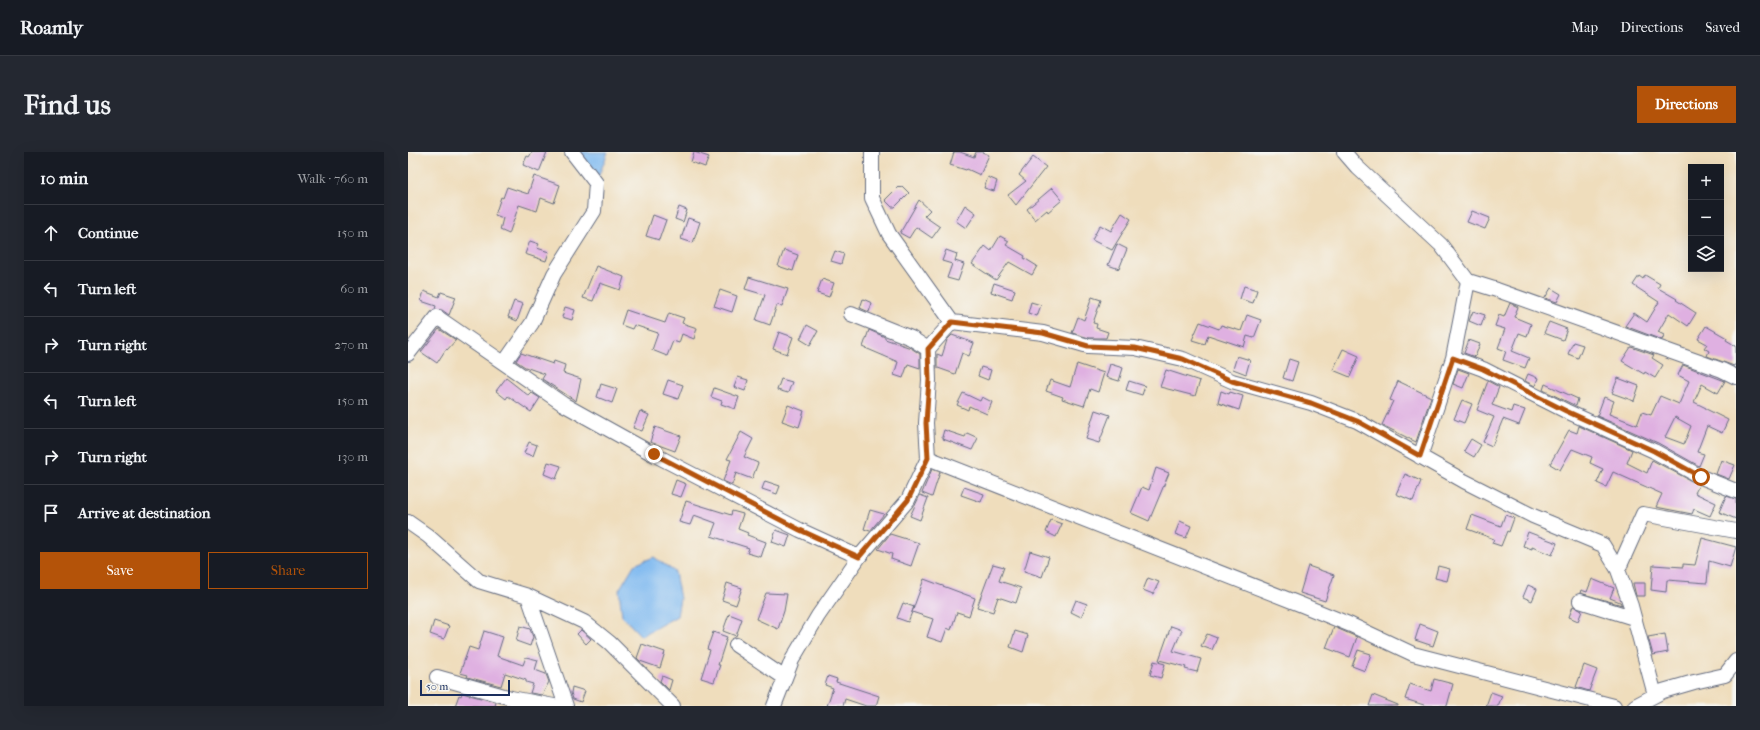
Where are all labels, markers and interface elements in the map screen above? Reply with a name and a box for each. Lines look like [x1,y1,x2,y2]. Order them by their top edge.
text: Roamly [20,17,83,39]
text: Map [1571,19,1598,36]
text: Directions [1620,19,1683,36]
text: Saved [1705,19,1740,36]
button: Directions [1637,86,1736,123]
text: Find us [24,88,111,121]
map controls [1688,164,1724,272]
button: + [1688,164,1724,200]
text: 10 min [40,168,88,188]
text: Walk · 760 m [298,171,368,186]
button: − [1688,200,1724,236]
icon: ahead [40,222,62,244]
text: Continue [78,224,138,242]
text: 150 m [337,225,368,240]
button: layers [1688,236,1724,272]
icon: left [40,278,62,300]
text: Turn left [78,280,136,298]
text: 60 m [340,281,368,296]
icon: right [40,334,62,356]
text: Turn right [78,336,147,354]
text: 270 m [334,337,368,352]
icon: left [40,390,62,412]
text: Turn left [78,392,136,410]
text: 150 m [337,393,368,408]
route end [645,445,663,463]
icon: right [40,446,62,468]
text: Turn right [78,448,147,466]
text: 130 m [337,449,368,464]
route start [1692,468,1710,486]
icon: arrive [40,502,62,524]
text: Arrive at destination [78,504,210,522]
button: Save [40,552,200,589]
button: Share [208,552,368,589]
scale bar [420,678,510,697]
text: 50 m [426,680,448,693]

